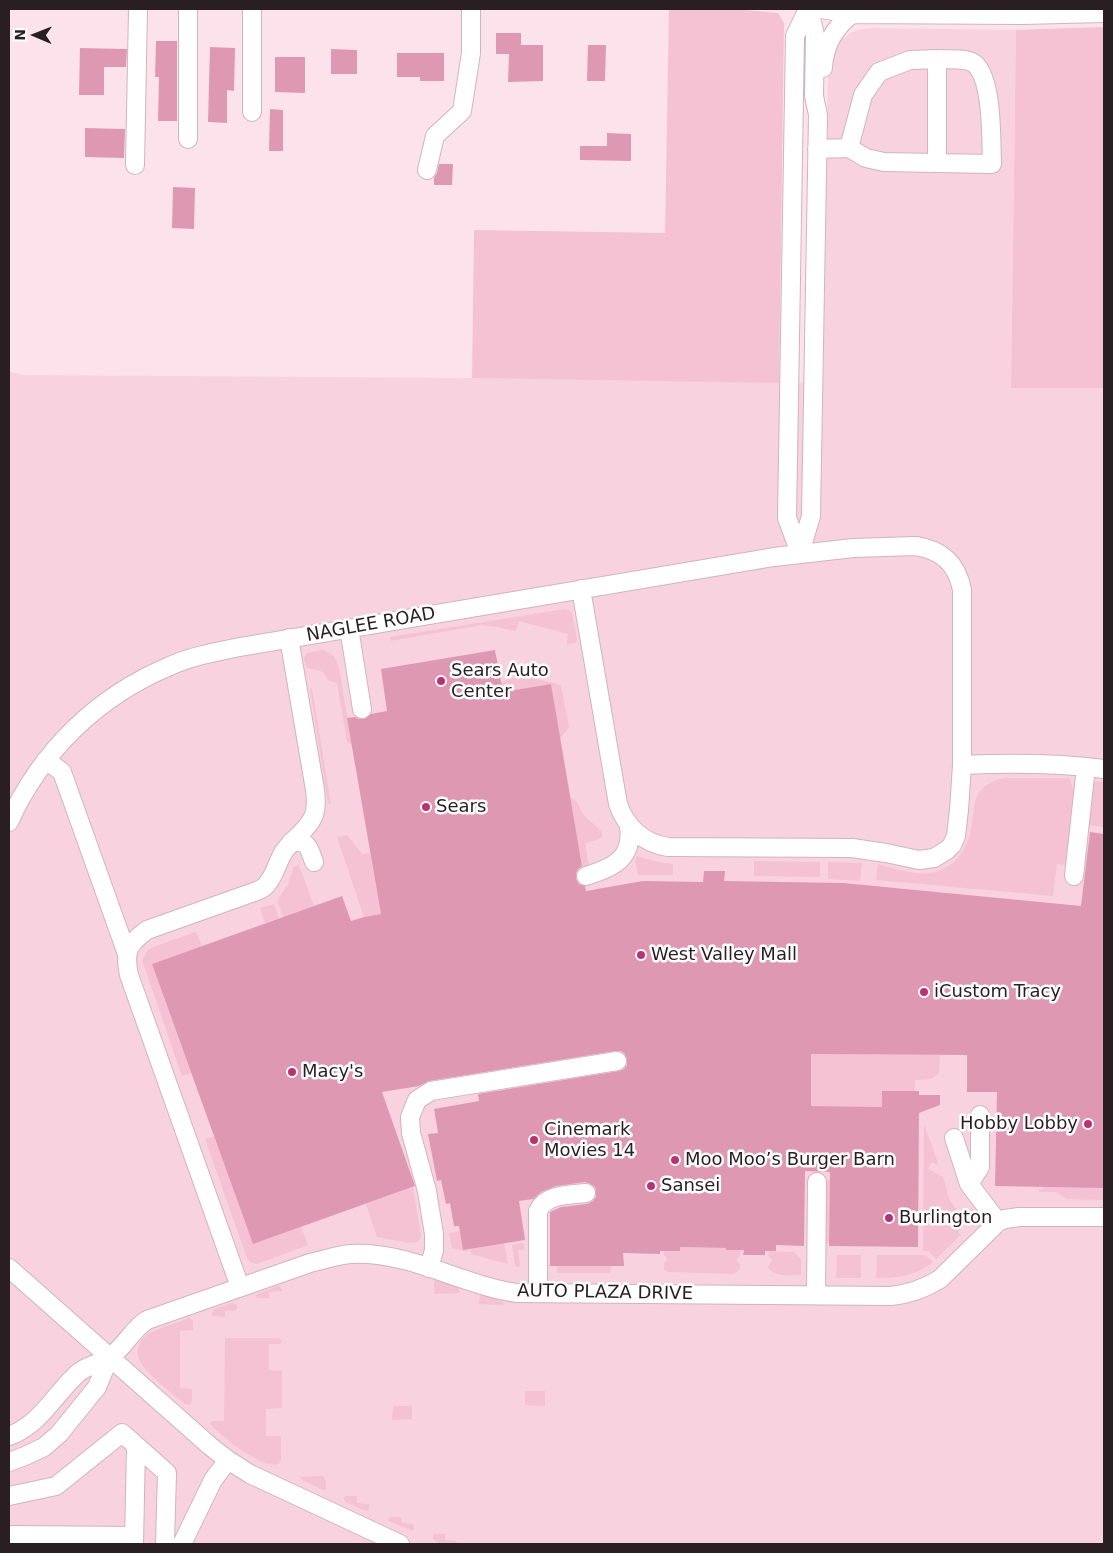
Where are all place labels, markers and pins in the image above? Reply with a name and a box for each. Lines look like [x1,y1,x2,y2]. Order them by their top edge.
place label: Sears Auto Center [451,660,549,702]
marker: Sears Auto Center [435,675,447,687]
place label: Sears [436,796,486,818]
marker: Sears [420,801,432,813]
place label: West Valley Mall [651,944,797,966]
marker: West Valley Mall [635,949,647,961]
place label: iCustom Tracy [934,981,1061,1003]
marker: iCustom Tracy [918,986,930,998]
place label: Macy's [302,1061,363,1083]
marker: Macy's [286,1066,298,1078]
place label: Hobby Lobby [960,1113,1078,1135]
marker: Hobby Lobby [1082,1118,1094,1130]
place label: Cinemark Movies 14 [544,1119,635,1162]
marker: Cinemark Movies 14 [528,1134,540,1146]
place label: Moo Moo’s Burger Barn [685,1149,895,1171]
marker: Moo Moo’s Burger Barn [669,1154,681,1166]
place label: Sansei [661,1175,720,1197]
marker: Sansei [645,1180,657,1192]
place label: Burlington [899,1207,992,1229]
marker: Burlington [883,1212,895,1224]

